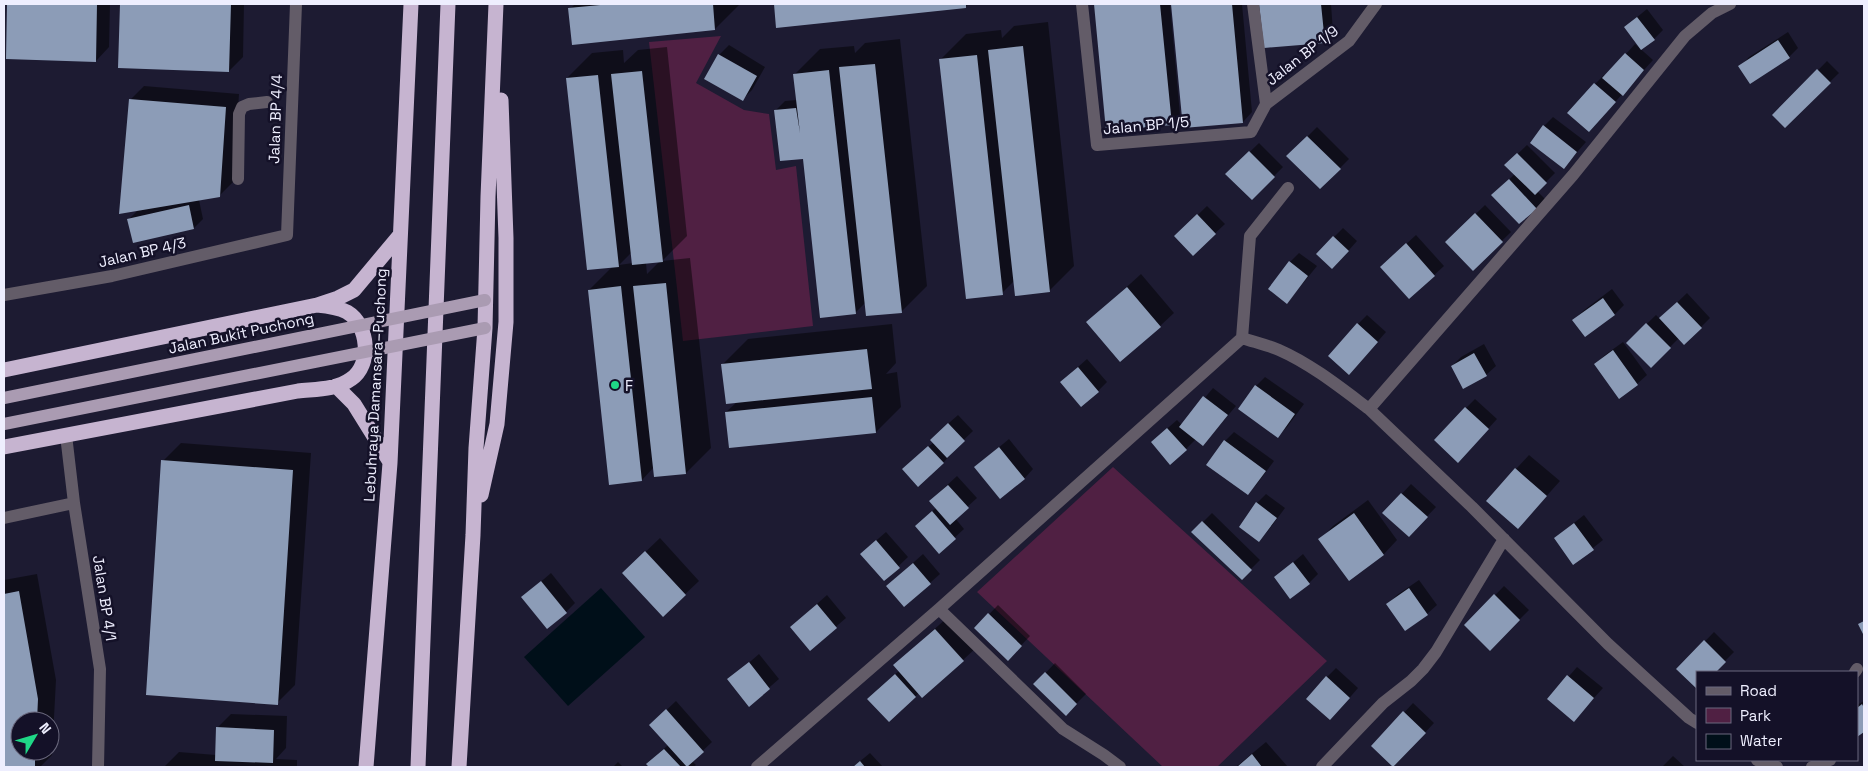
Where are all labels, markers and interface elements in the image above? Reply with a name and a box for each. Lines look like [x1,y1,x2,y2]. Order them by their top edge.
street label: Jalan BP 1/9 [1262,21,1342,89]
street label: Jalan BP 4/4 [264,74,286,164]
street label: Jalan BP 1/5 [1102,112,1190,138]
street label: Jalan BP 4/3 [96,233,188,271]
street label: Lebuhraya Damansara–Puchong [359,268,391,502]
street label: Jalan Bukit Puchong [166,308,316,358]
place label: F [625,376,633,395]
marker: F [609,379,621,391]
street label: Jalan BP 4/1 [89,554,121,642]
legend [1696,671,1858,761]
text: Road [1740,681,1777,700]
text: Park [1740,706,1771,725]
north arrow [10,711,60,761]
text: N [35,719,55,737]
text: Water [1740,731,1783,750]

